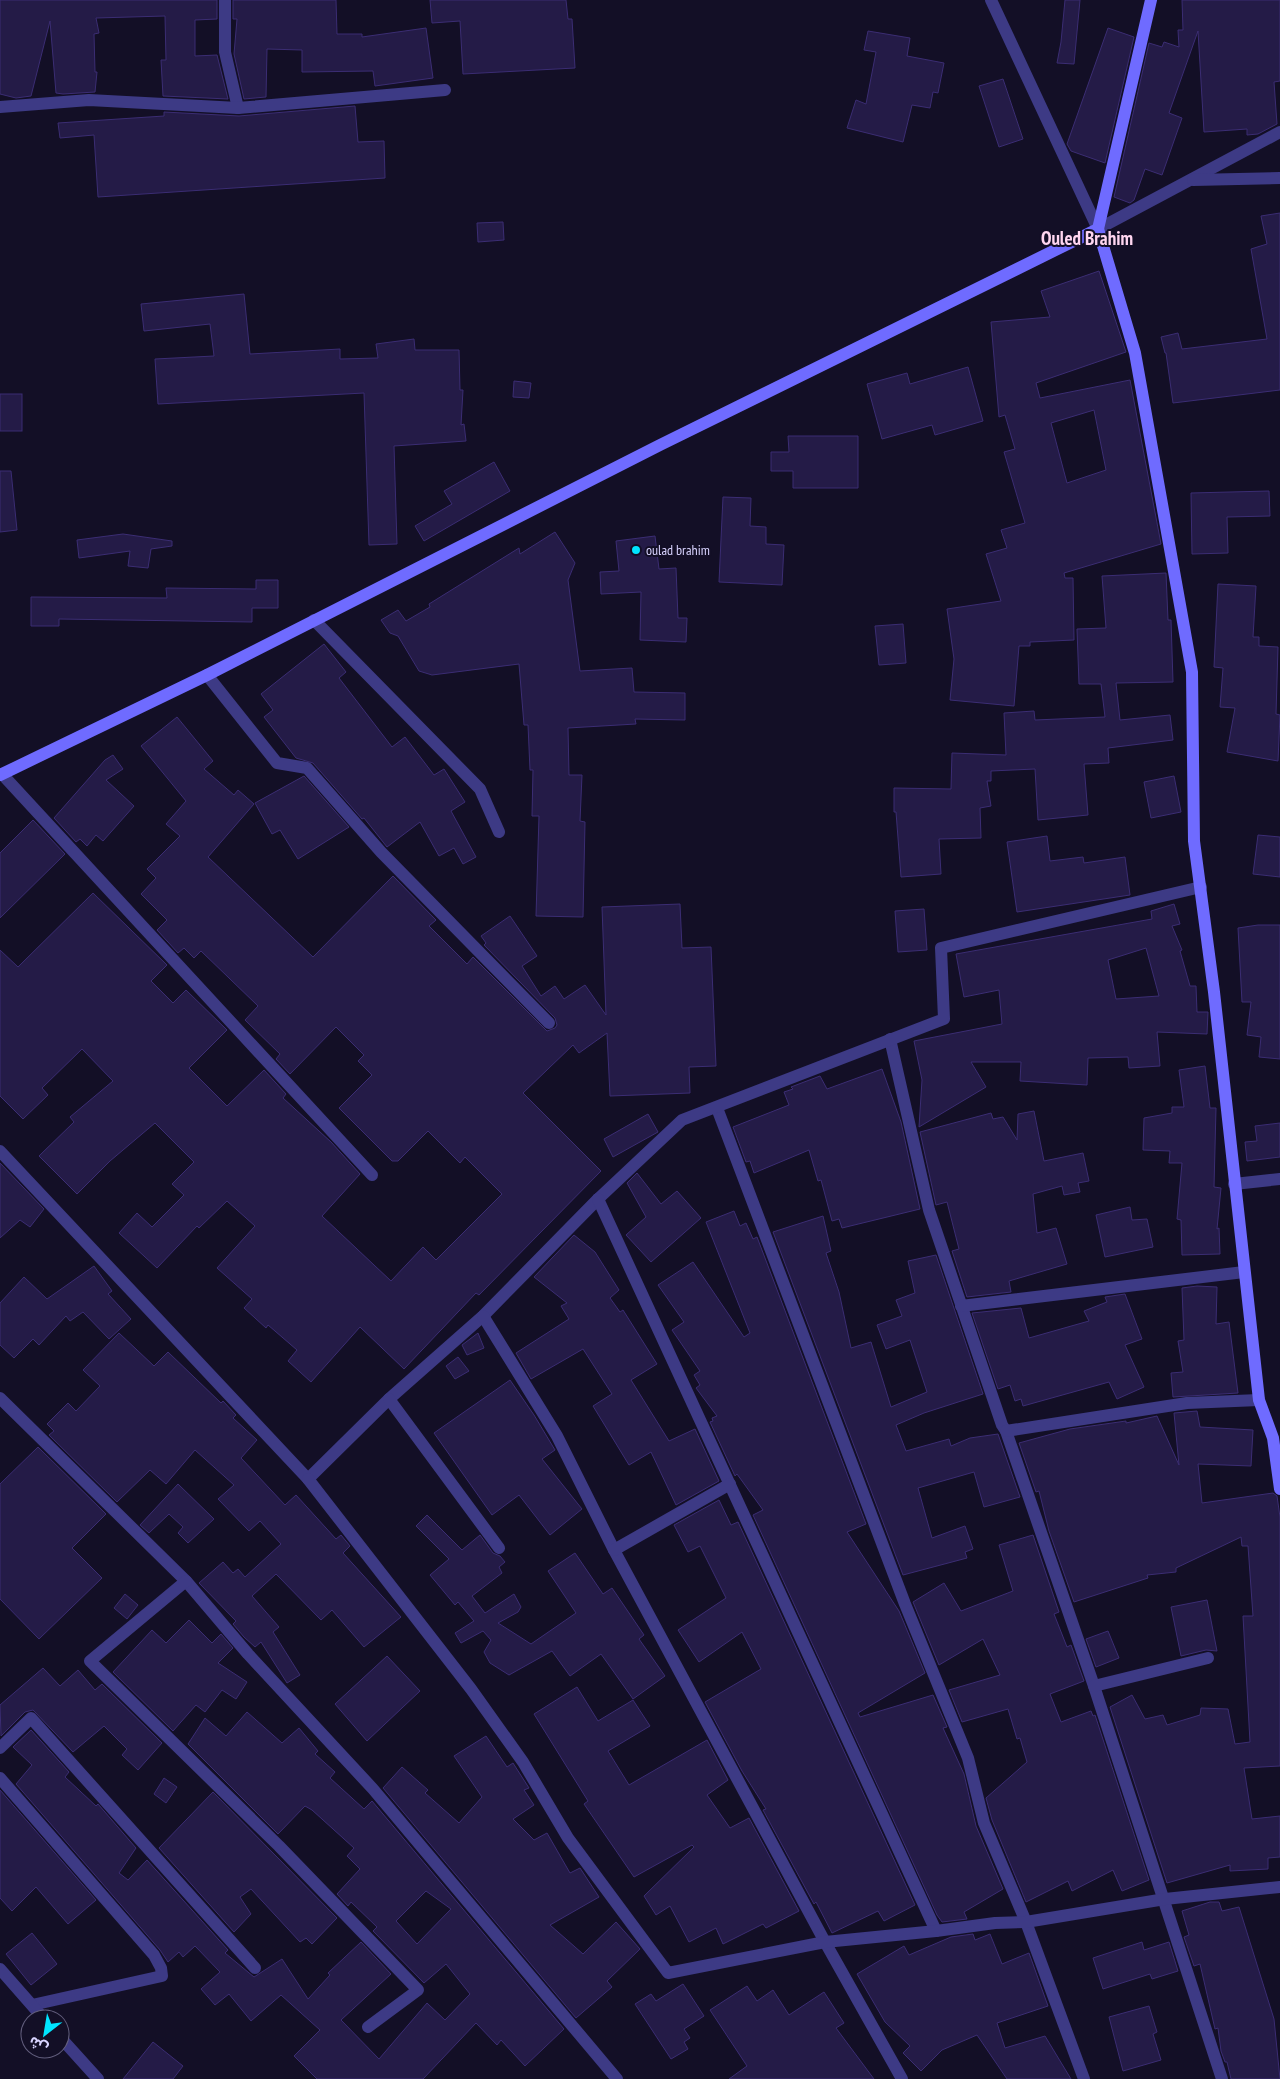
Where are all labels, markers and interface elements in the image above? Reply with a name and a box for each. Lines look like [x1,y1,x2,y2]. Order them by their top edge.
district label: Ouled Brahim [1041,226,1133,250]
place label: oulad brahim [646,541,710,559]
marker: oulad brahim [630,544,642,556]
north arrow [20,2009,70,2059]
text: ش [25,2032,51,2058]

